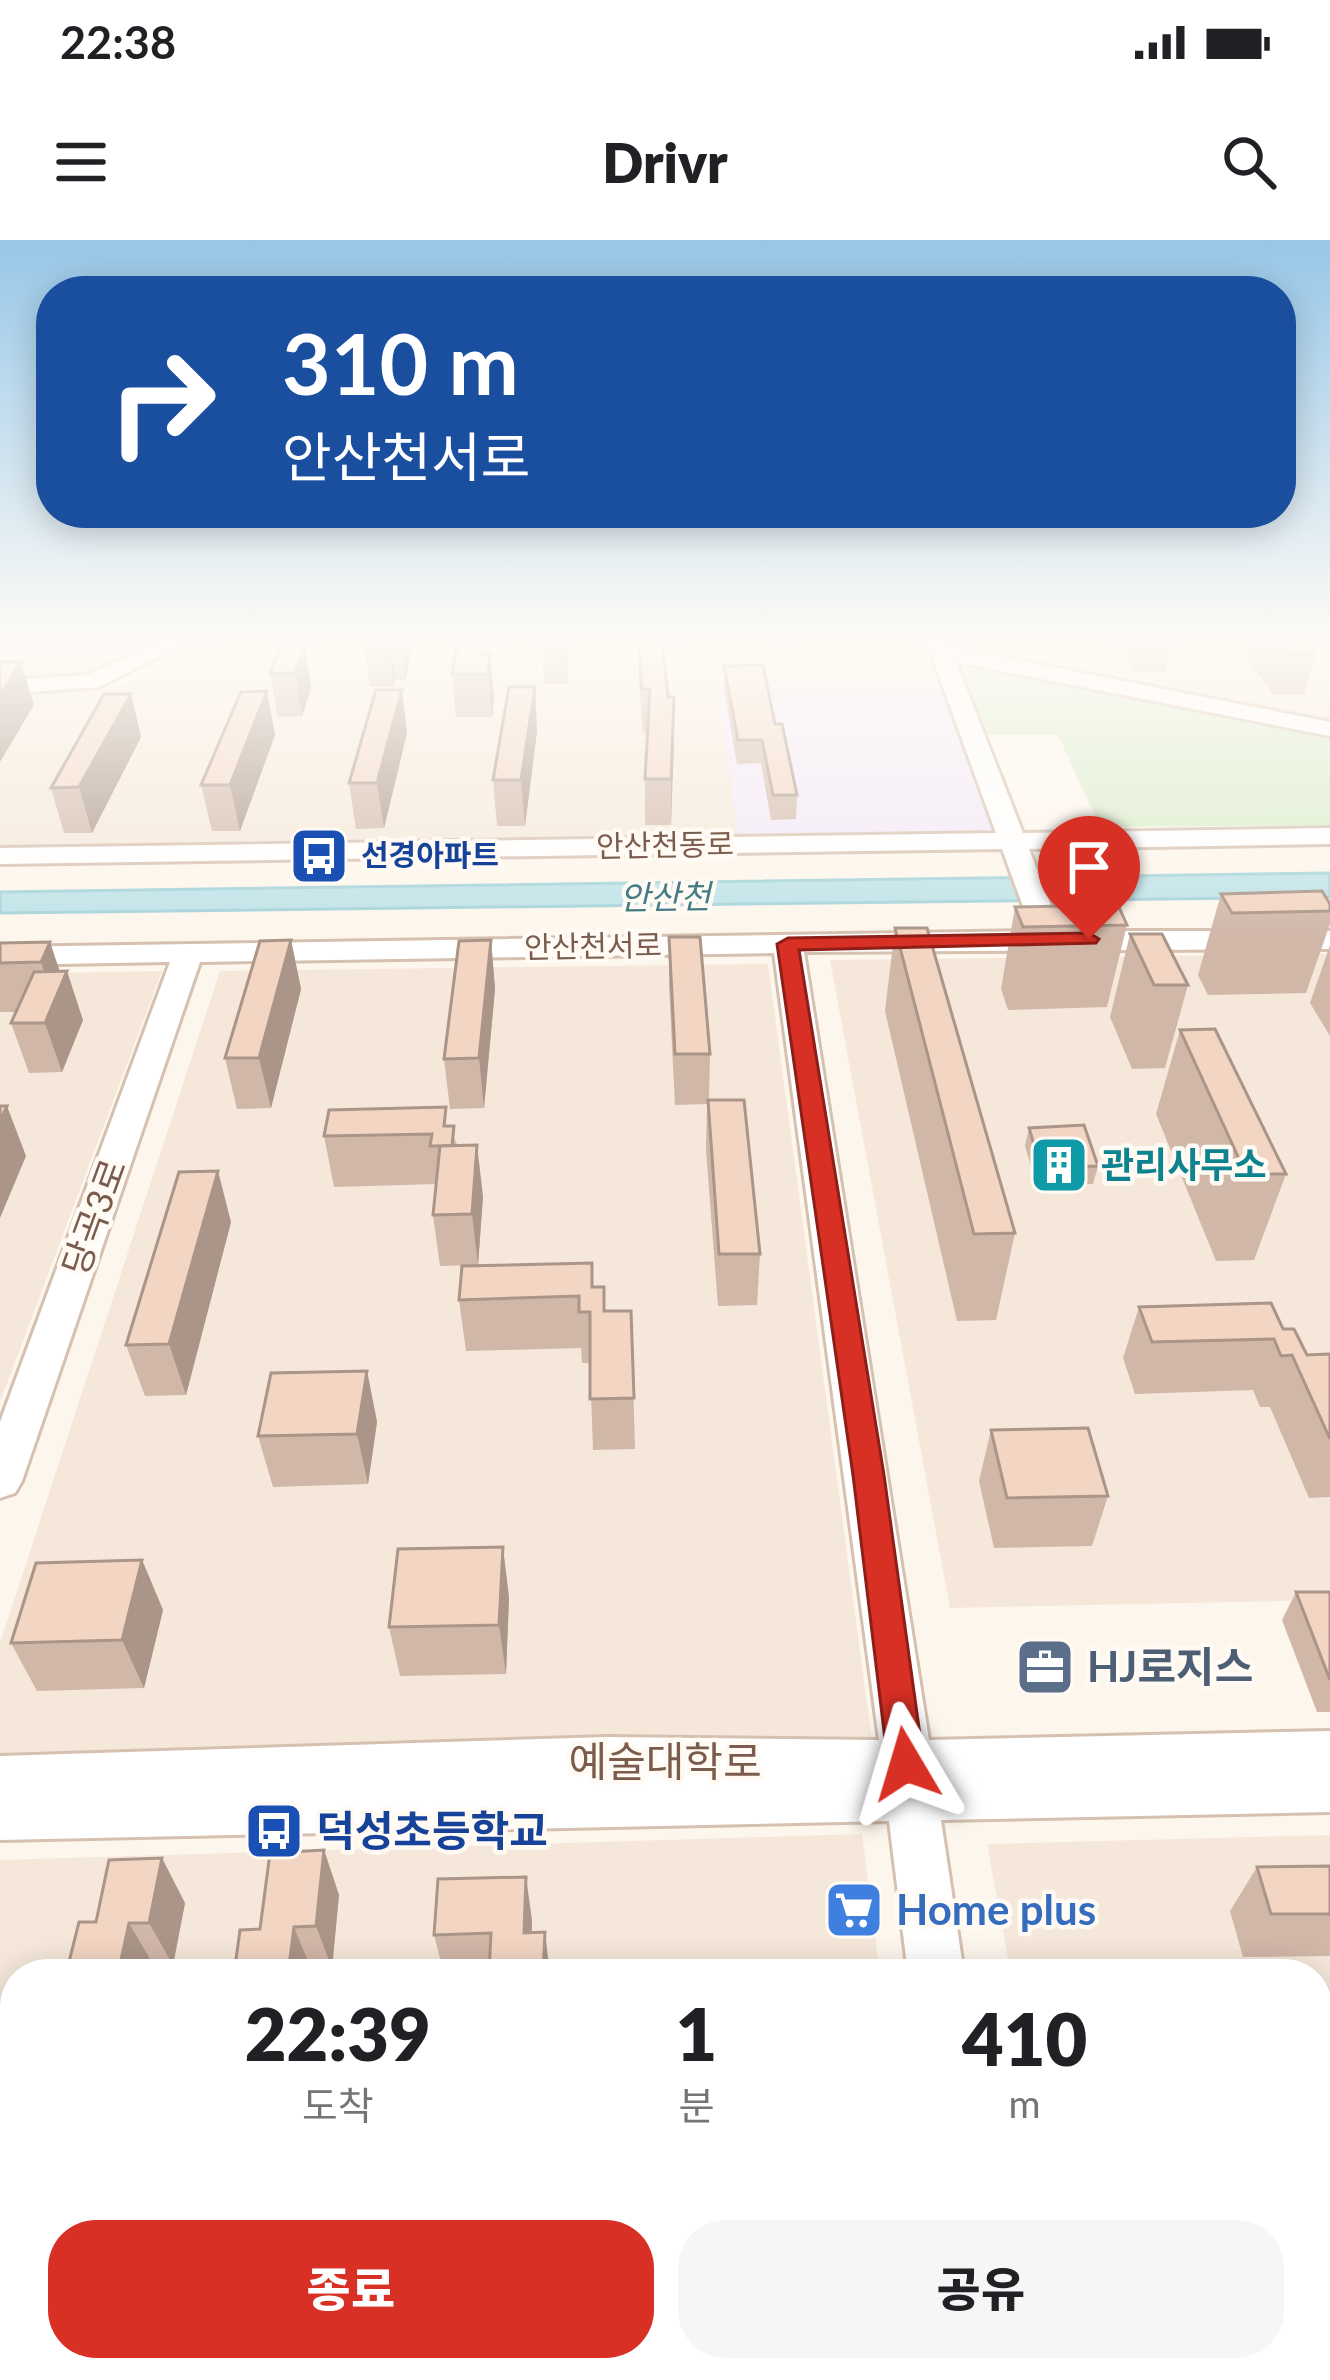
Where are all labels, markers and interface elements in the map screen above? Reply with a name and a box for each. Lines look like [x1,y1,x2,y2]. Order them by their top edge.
text: 22:38 [60,15,176,69]
icon: menu [48,129,114,195]
icon: search [1216,129,1282,195]
text: Drivr [602,130,728,195]
text: 310 m [282,312,519,413]
icon: right [84,324,240,480]
text: 안산천서로 [282,424,530,489]
pin [1038,816,1140,939]
bus stop icon: 선경아파트 [288,825,350,887]
street label: 안산천동로 [596,825,734,863]
icon: arrive [1056,834,1122,900]
place label: 선경아파트 [361,836,499,872]
water label: 안산천 [619,875,714,917]
street label: 안산천서로 [524,926,662,964]
building icon: 관리사무소 [1028,1134,1090,1196]
place label: 관리사무소 [1101,1142,1267,1186]
street label: 당곡3로 [52,1153,134,1281]
office icon: HJ로지스 [1014,1636,1076,1698]
place label: HJ로지스 [1087,1641,1253,1691]
position arrow [843,1701,969,1827]
street label: 예술대학로 [568,1736,762,1786]
bus stop icon: 덕성초등학교 [243,1800,305,1862]
place label: 덕성초등학교 [316,1805,548,1855]
supermarket icon: Home plus [823,1879,885,1941]
place label: Home plus [896,1884,1096,1934]
text: 22:39 [245,1990,431,2076]
text: 1 [676,1990,717,2076]
text: 410 [962,1995,1087,2081]
text: m [1009,2080,1041,2126]
text: 도착 [302,2082,374,2128]
text: 분 [678,2082,714,2128]
button: 종료 [48,2220,654,2358]
button: 공유 [678,2220,1284,2358]

